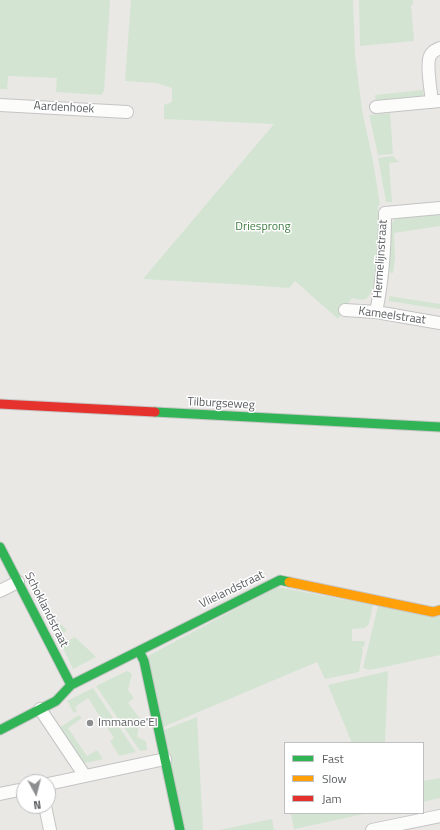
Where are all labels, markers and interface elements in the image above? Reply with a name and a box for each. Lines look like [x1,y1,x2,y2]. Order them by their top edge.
street label: Aardenhoek [33,99,95,117]
street label: Hermelijnstraat [371,219,391,299]
park label: Driesprong [235,220,291,234]
street label: Kameelstraat [357,304,427,328]
street label: Tilburgseweg [187,395,255,413]
street label: Vlielandstraat [197,568,267,612]
street label: Schoklandstraat [21,570,71,650]
place label: Immanoe'El [98,716,158,730]
marker: Immanoe'El [85,718,95,728]
legend [284,742,424,814]
text: Fast [322,749,344,768]
text: Slow [322,769,347,788]
north arrow [16,774,56,814]
text: Jam [322,789,342,808]
text: N [33,797,42,813]

